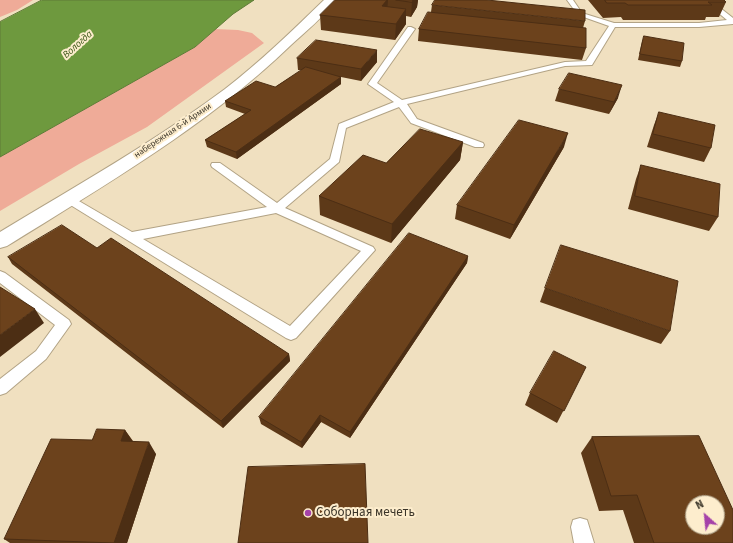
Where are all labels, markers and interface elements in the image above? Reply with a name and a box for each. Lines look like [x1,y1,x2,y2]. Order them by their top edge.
water label: Вологда [61,29,95,61]
street label: набережная 6-й Армии [132,101,214,161]
north arrow [685,495,725,535]
text: N [693,496,706,513]
place label: Соборная мечеть [316,505,415,521]
marker: Соборная мечеть [303,508,313,518]

